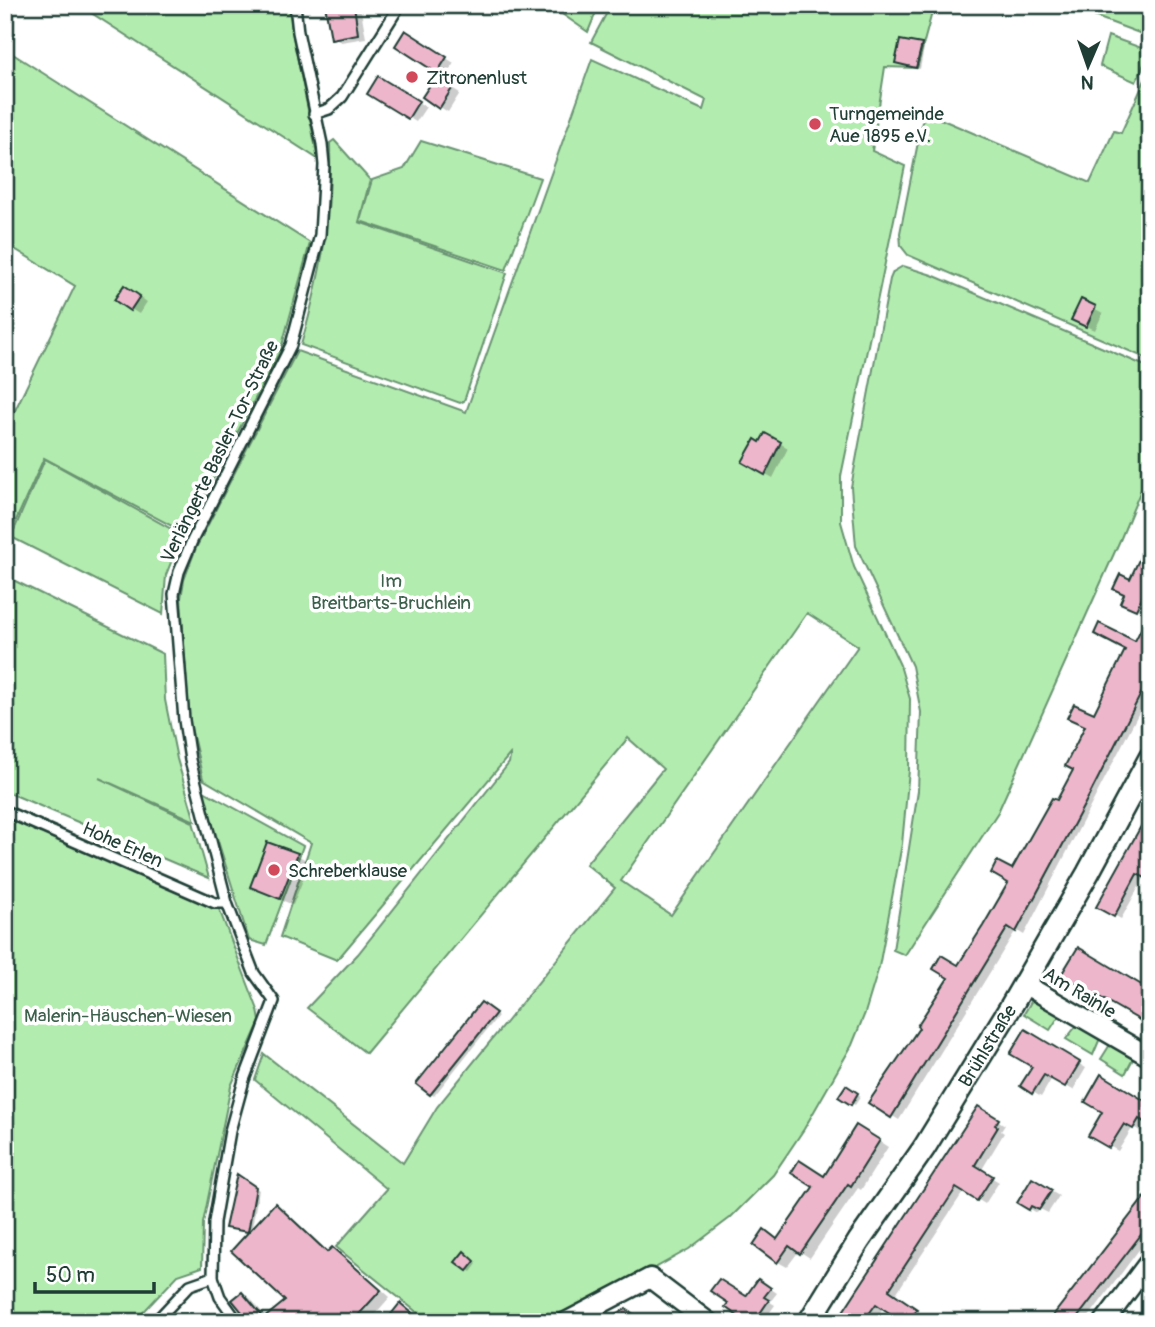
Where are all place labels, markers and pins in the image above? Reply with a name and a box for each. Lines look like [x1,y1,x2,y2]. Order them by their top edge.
place label: Zitronenlust [426,66,527,90]
marker: Zitronenlust [404,69,420,85]
place label: Turngemeinde Aue 1895 e.V. [829,102,944,148]
marker: Turngemeinde Aue 1895 e.V. [807,116,823,132]
place label: Schreberklause [288,859,408,883]
marker: Schreberklause [266,862,282,878]

